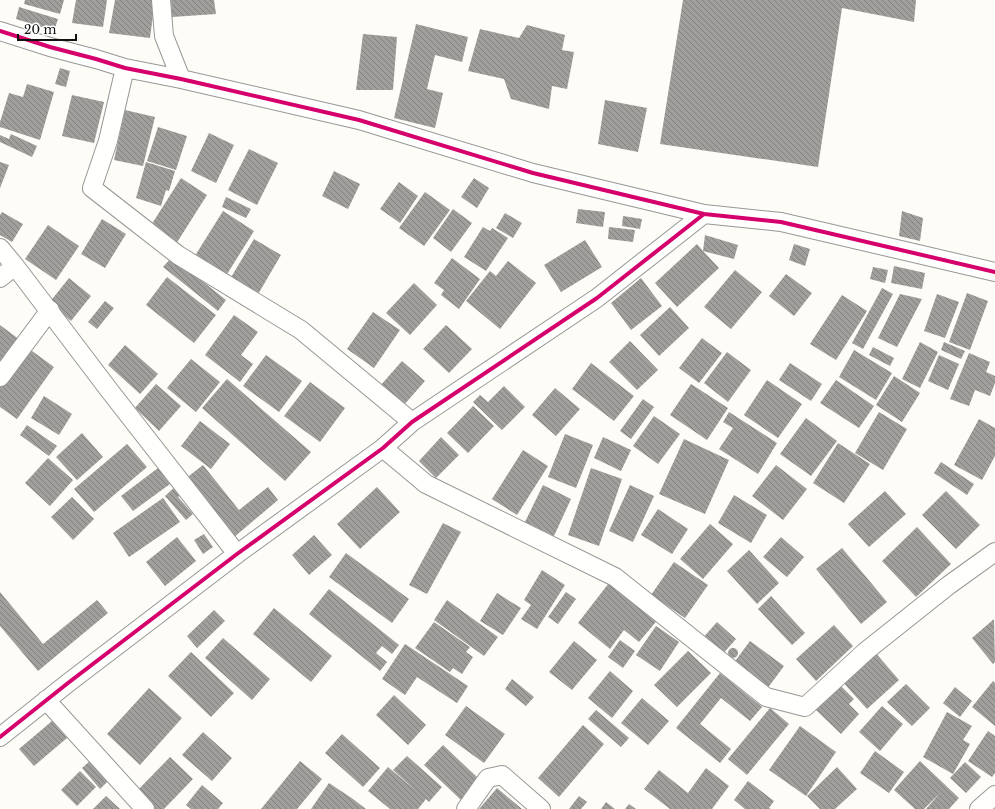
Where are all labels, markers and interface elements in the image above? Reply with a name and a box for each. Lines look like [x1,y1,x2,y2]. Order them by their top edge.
scale bar [18,16,76,42]
text: 20 m [24,22,56,37]

